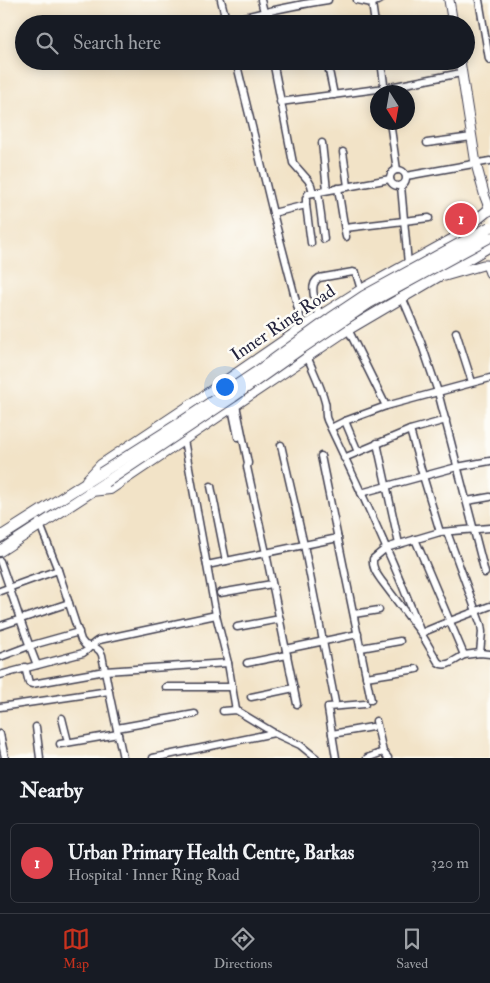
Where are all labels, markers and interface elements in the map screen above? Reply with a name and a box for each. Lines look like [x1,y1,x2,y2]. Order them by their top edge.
search box [15,15,475,70]
icon: search [33,29,61,57]
text: Search here [73,31,161,55]
north arrow [370,85,415,130]
pin: 1 [445,200,477,238]
street label: Inner Ring Road [226,280,340,366]
your location [212,374,238,400]
text: Nearby [20,777,83,804]
text: Urban Primary Health Centre, Barkas [68,841,354,865]
text: 1 [34,853,40,873]
text: 320 m [431,853,469,873]
text: Hospital · Inner Ring Road [68,865,240,885]
tab: Map [62,925,90,972]
tab: Directions [214,925,272,972]
tab: Saved [396,925,428,972]

